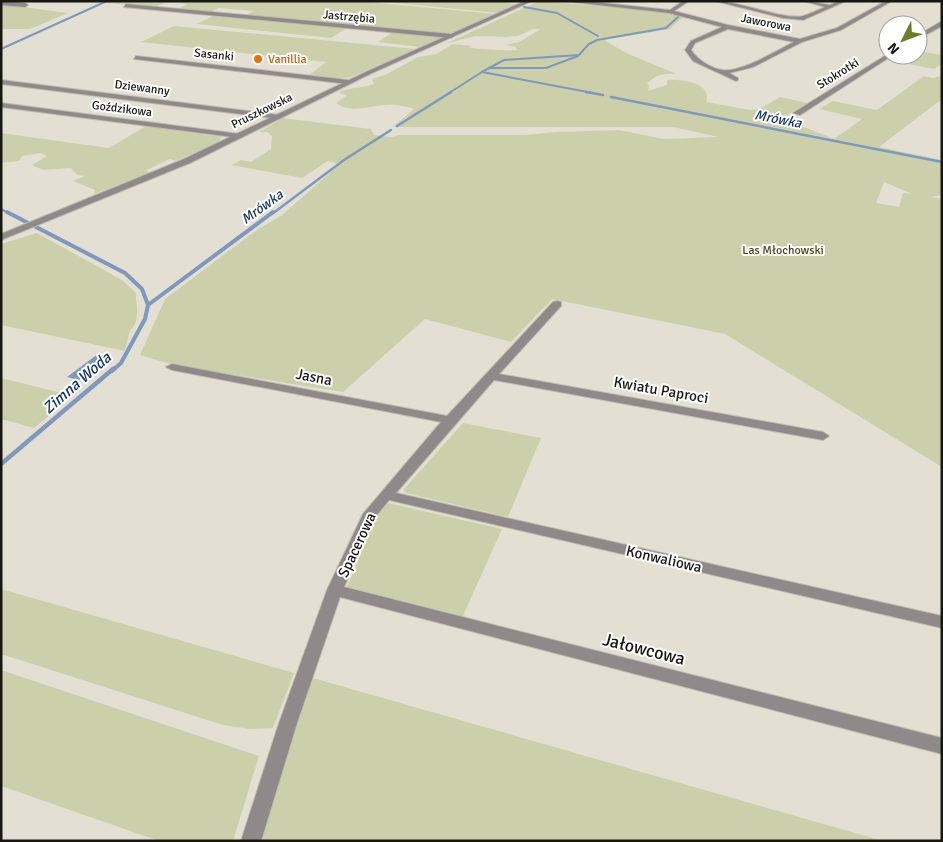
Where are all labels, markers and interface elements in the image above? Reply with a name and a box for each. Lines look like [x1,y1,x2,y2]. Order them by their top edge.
street label: Jastrzębia [322,7,376,27]
street label: Jaworowa [740,11,792,35]
north arrow [878,15,928,65]
text: N [884,39,903,58]
street label: Sasanki [193,45,235,65]
place label: Vanillia [268,52,307,67]
marker: Vanillia [252,53,264,65]
street label: Stokrotki [814,55,862,93]
street label: Dziewanny [114,77,171,99]
street label: Pruszkowska [229,90,295,132]
street label: Goździkowa [91,98,153,120]
water label: Mrówka [753,106,804,132]
water label: Mrówka [238,186,287,228]
park label: Las Młochowski [742,243,824,258]
water label: Zimna Woda [39,347,116,418]
street label: Jasna [294,365,334,389]
street label: Kwiatu Paproci [612,373,710,407]
street label: Spacerowa [334,510,380,580]
street label: Konwaliowa [624,542,704,576]
street label: Jałowcowa [600,628,688,670]

